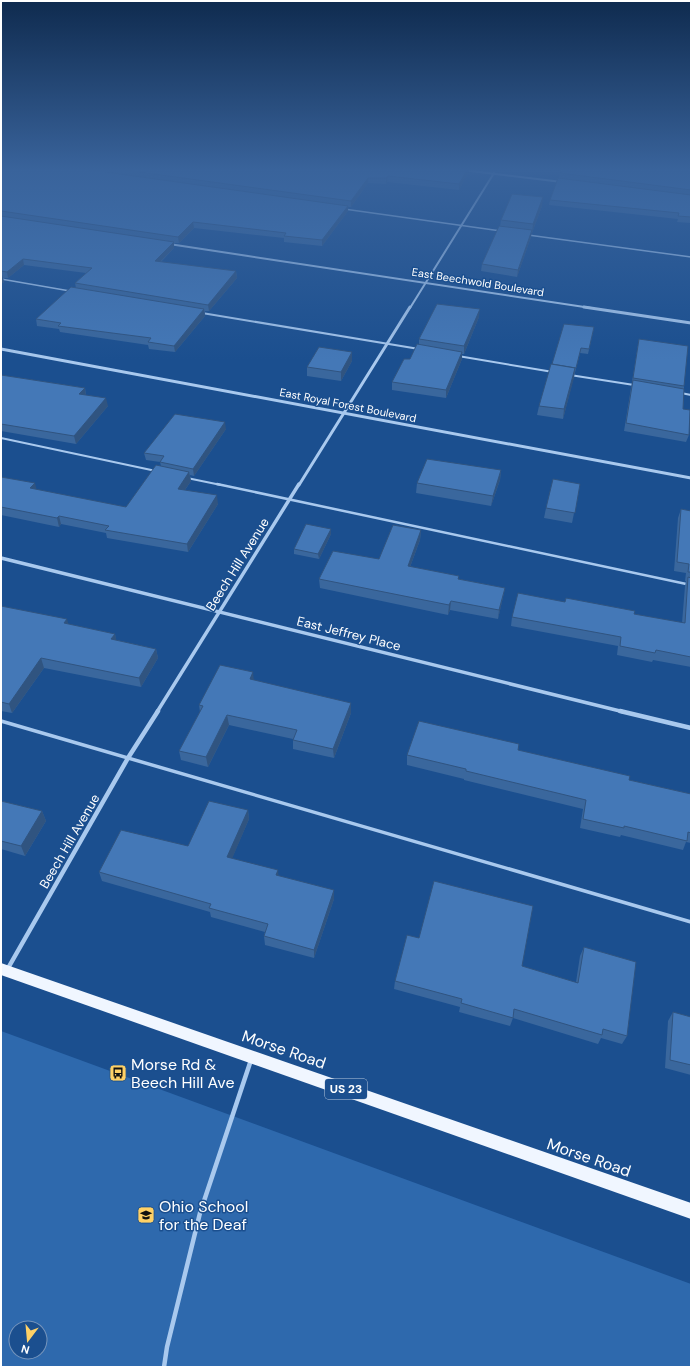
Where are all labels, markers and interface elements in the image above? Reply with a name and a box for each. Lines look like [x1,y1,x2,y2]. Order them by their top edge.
street label: East Beechwold Boulevard [411,265,545,299]
street label: East Royal Forest Boulevard [278,385,418,425]
street label: Beech Hill Avenue [202,515,273,614]
street label: East Jeffrey Place [295,612,403,655]
street label: Beech Hill Avenue [35,791,103,892]
street label: Morse Road [239,1025,329,1074]
place label: Morse Rd & Beech Hill Ave [131,1054,235,1093]
bus stop icon: Morse Rd & Beech Hill Ave [108,1063,128,1083]
road number: US 23 [325,1079,367,1099]
street label: Morse Road [544,1133,634,1182]
place label: Ohio School for the Deaf [159,1196,248,1235]
school or university icon: Ohio School for the Deaf [136,1205,156,1225]
north arrow [8,1320,48,1360]
text: N [19,1342,31,1357]

